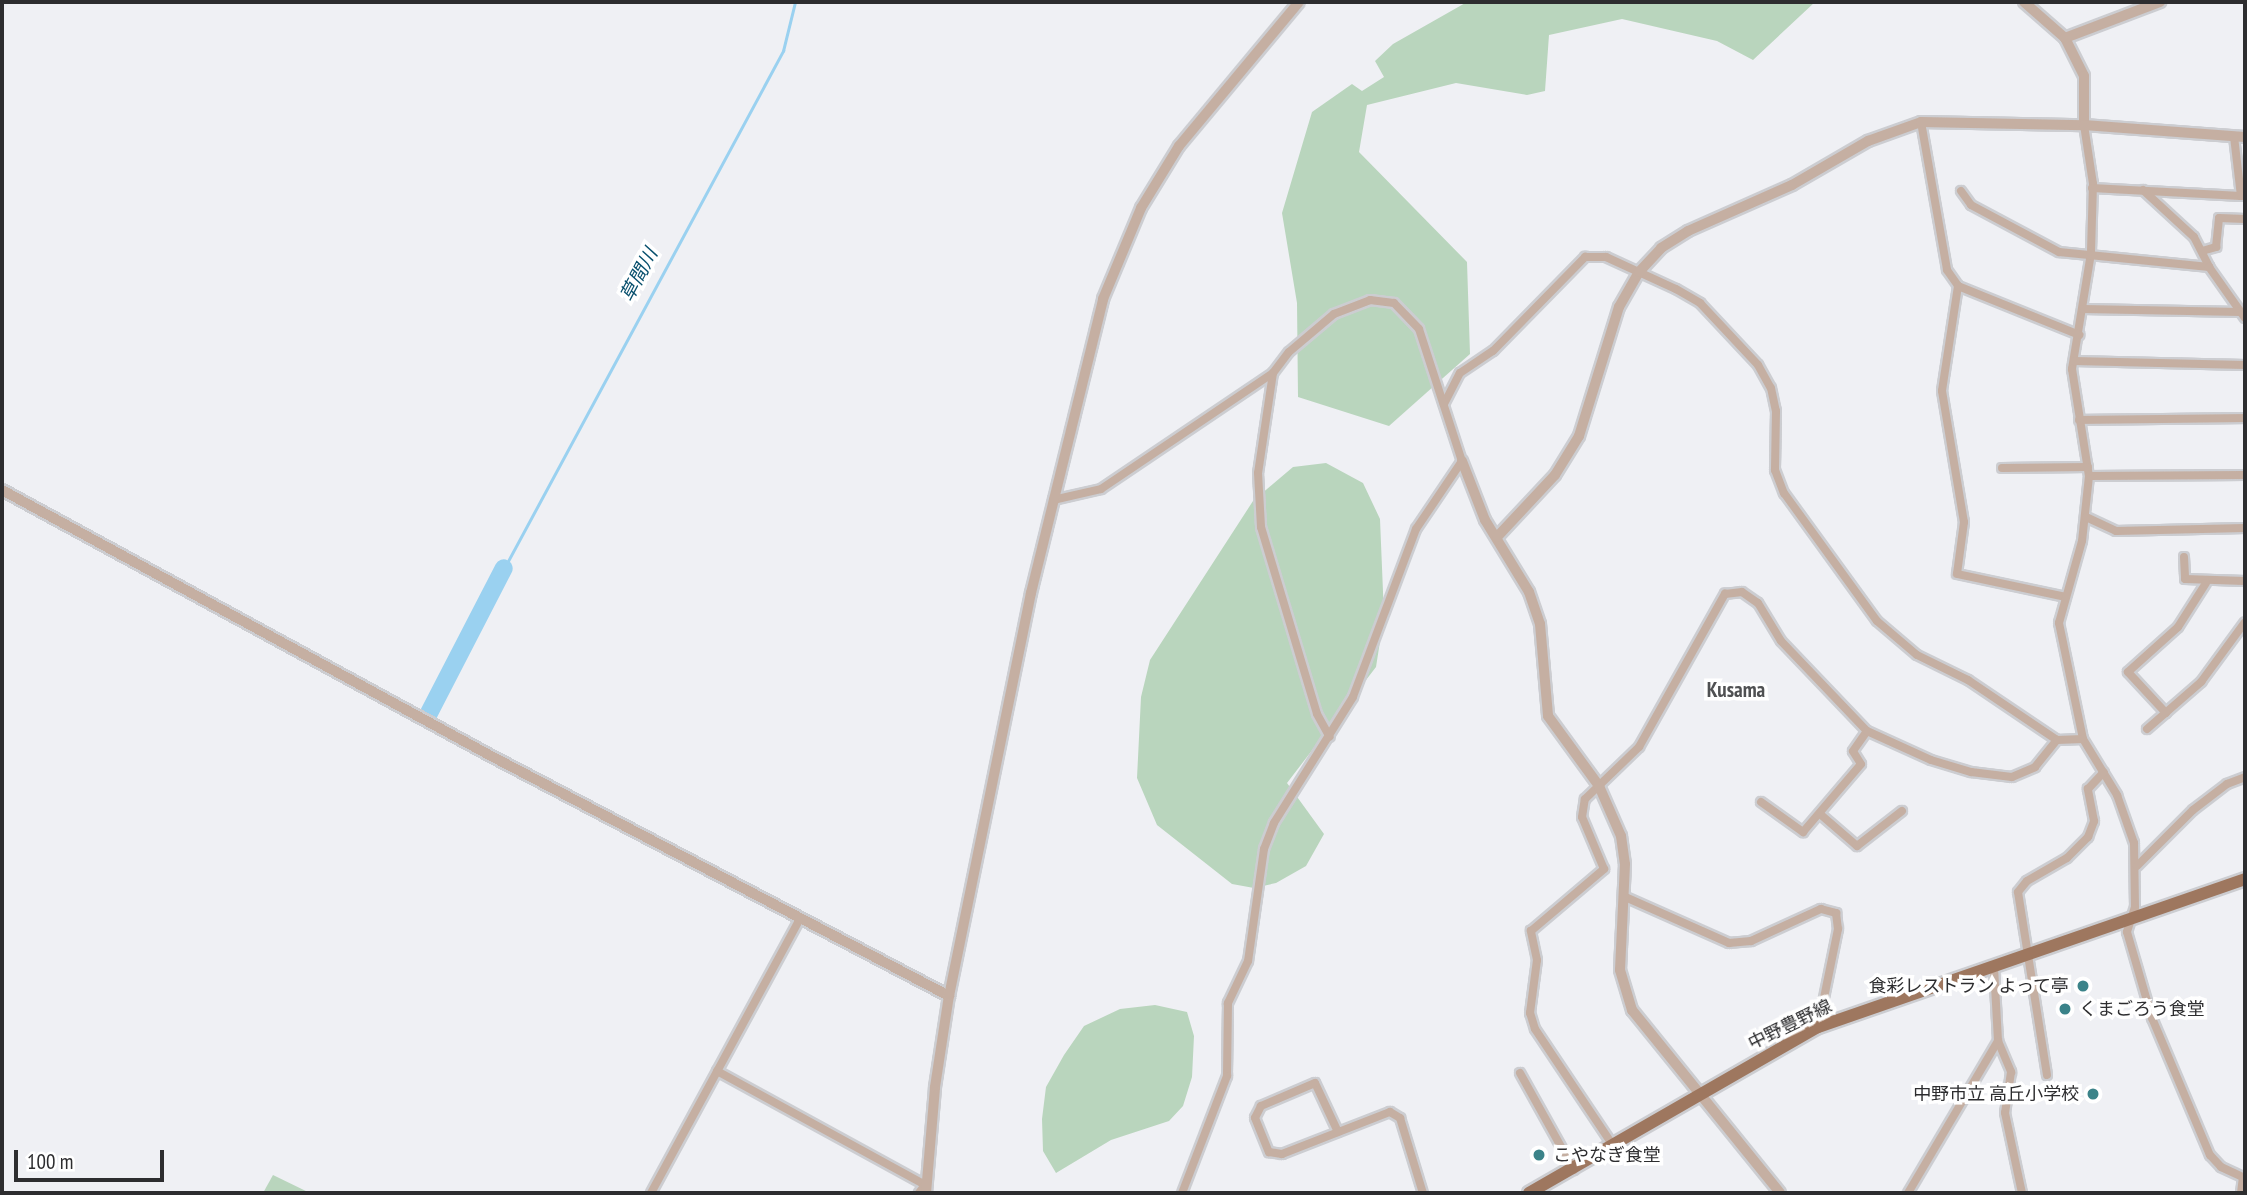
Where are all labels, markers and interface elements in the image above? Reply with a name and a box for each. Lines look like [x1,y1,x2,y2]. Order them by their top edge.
water label: 草間川 [616,244,662,306]
district label: Kusama [1707,677,1765,703]
place label: 食彩レストラン よって亭 [1867,975,2069,997]
marker: 食彩レストラン よって亭 [2075,978,2091,994]
street label: 中野豊野線 [1745,996,1835,1054]
place label: くまごろう食堂 [2079,998,2205,1020]
marker: くまごろう食堂 [2057,1001,2073,1017]
place label: 中野市立 高丘小学校 [1913,1083,2079,1105]
marker: 中野市立 高丘小学校 [2085,1086,2101,1102]
scale bar [18,1136,168,1180]
place label: こやなぎ食堂 [1553,1144,1661,1166]
marker: こやなぎ食堂 [1531,1147,1547,1163]
text: 100 m [27,1148,73,1175]

